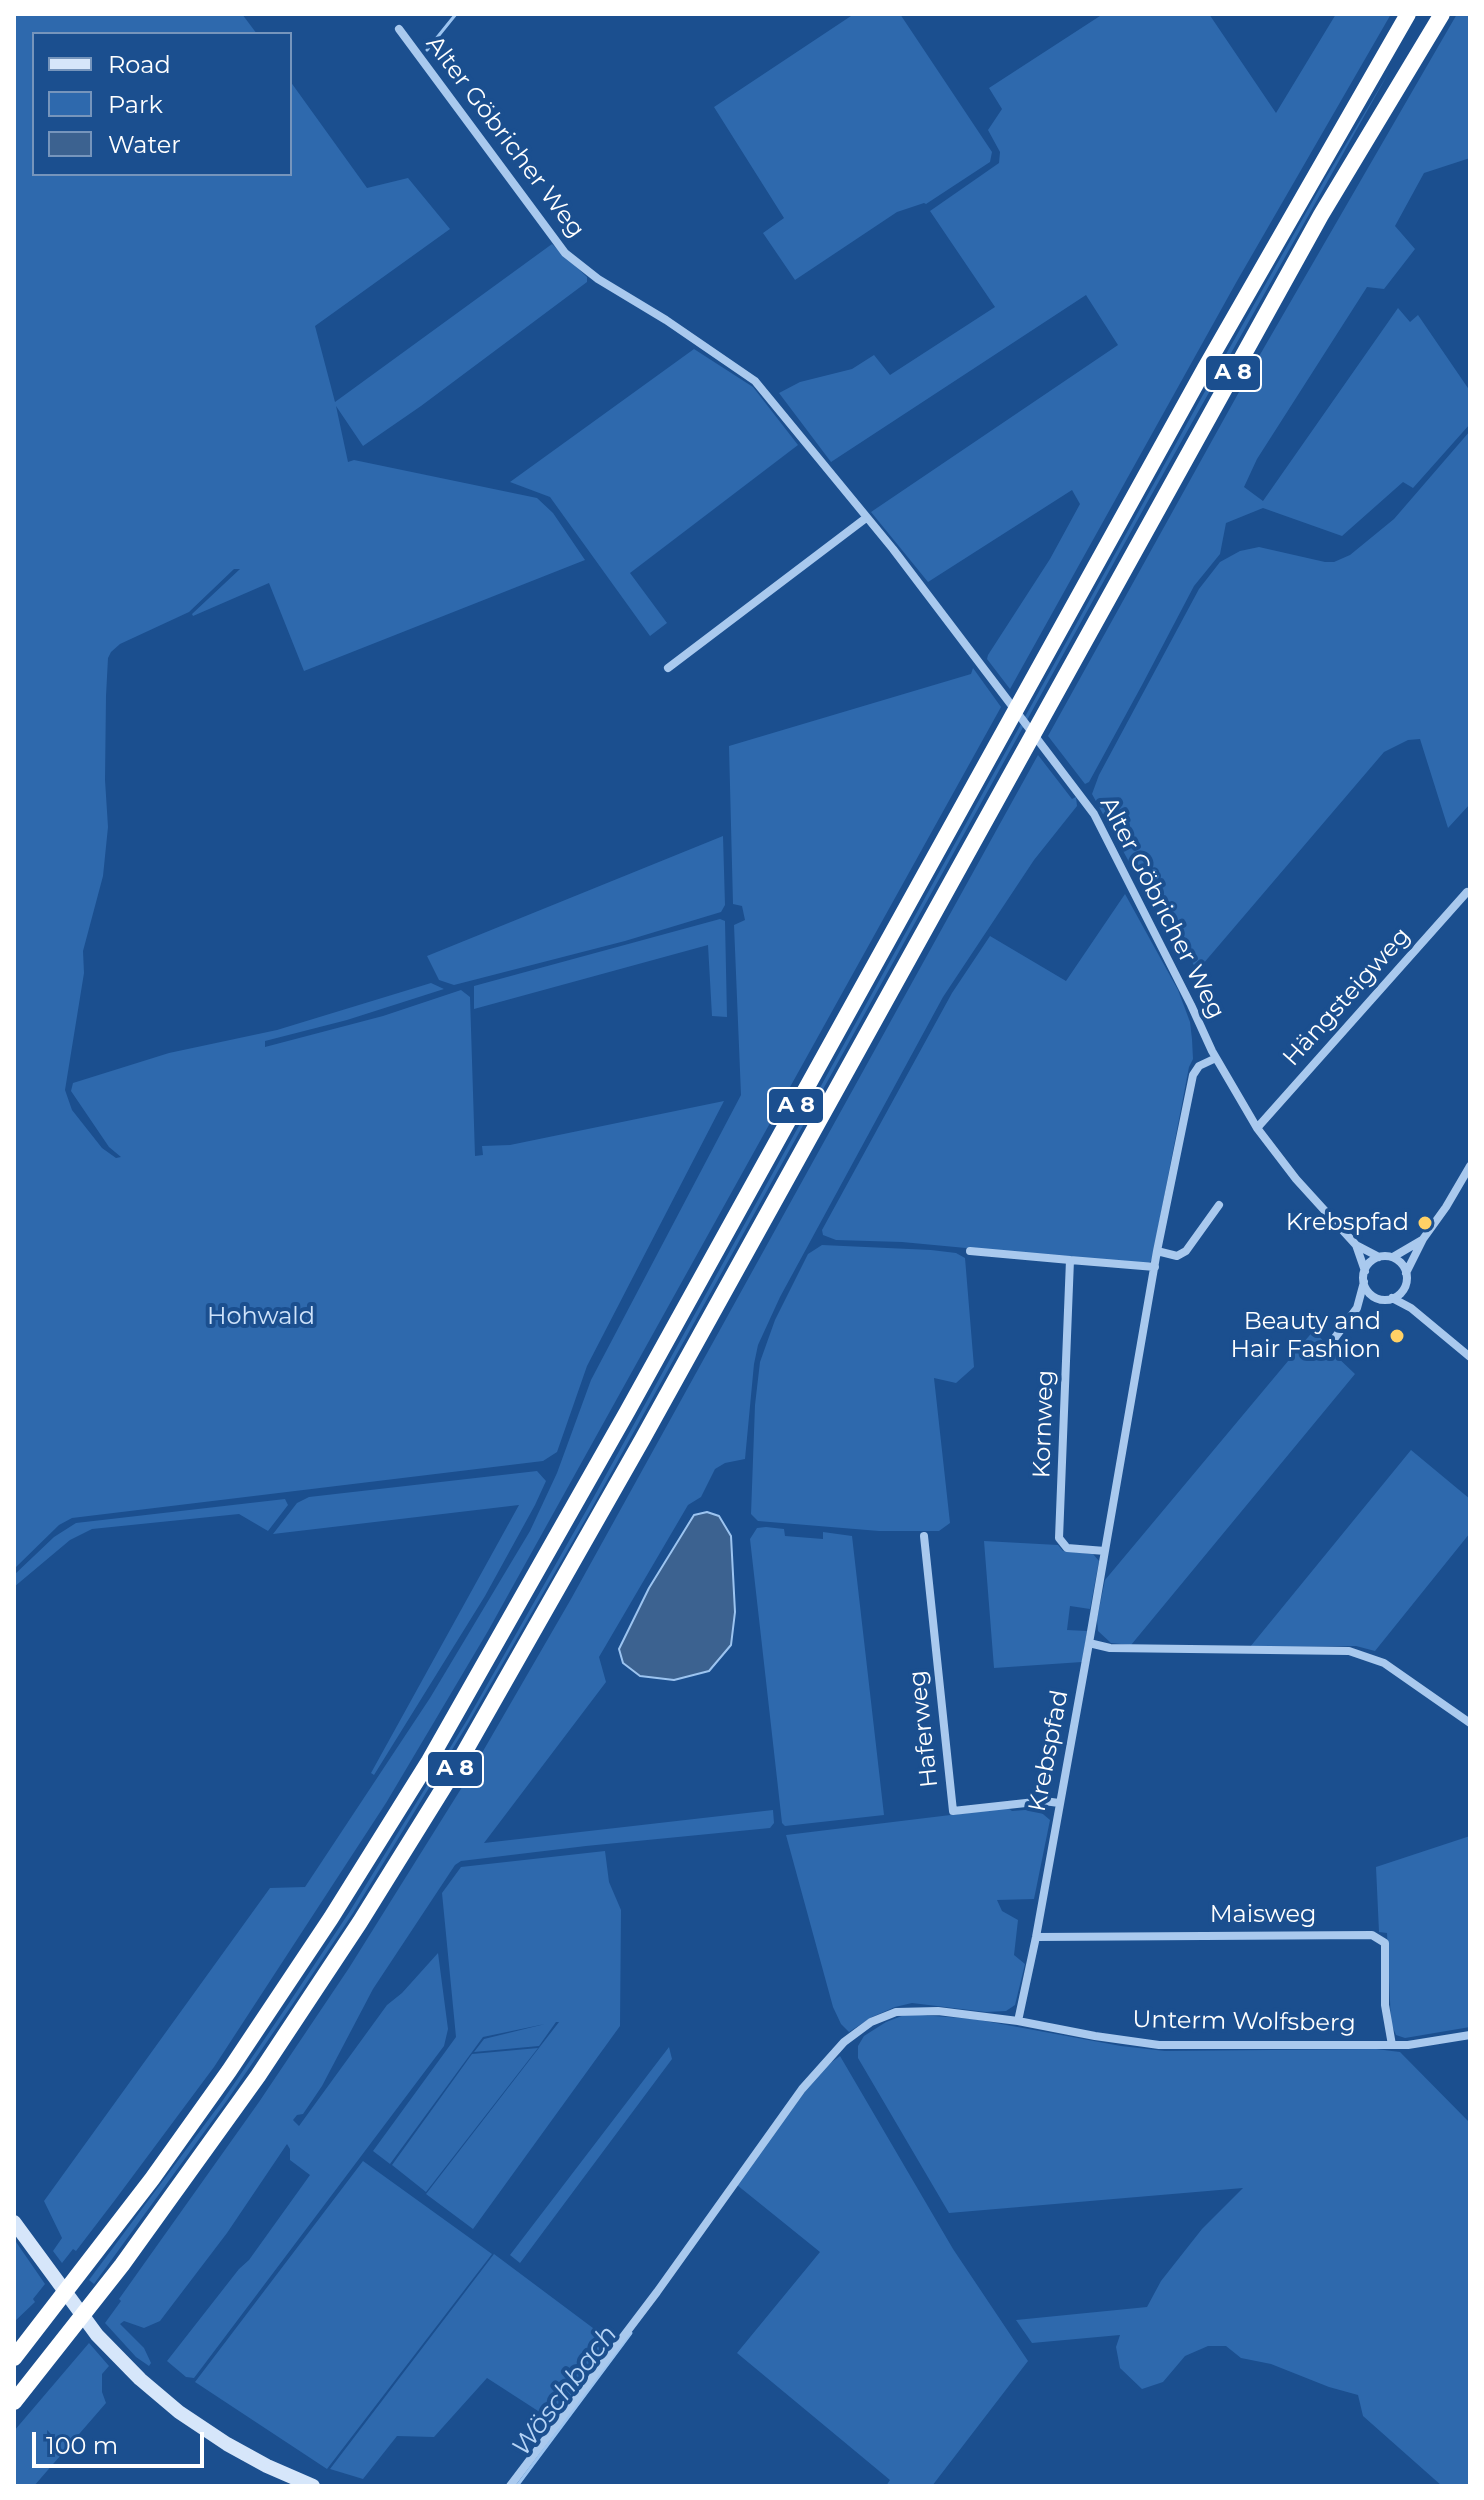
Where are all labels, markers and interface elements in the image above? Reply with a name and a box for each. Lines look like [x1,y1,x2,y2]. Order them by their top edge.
street label: Alter Göbricher Weg [420,30,590,244]
legend [32,32,292,176]
text: Road [108,50,171,79]
text: Park [108,90,163,119]
text: Water [108,130,181,159]
road number: A 8 [1205,355,1261,391]
street label: Alter Göbricher Weg [1094,792,1230,1024]
street label: Hängsteigweg [1277,922,1417,1072]
road number: A 8 [768,1088,824,1124]
place label: Krebspfad [1286,1209,1409,1237]
marker: Krebspfad [1416,1214,1434,1232]
park label: Hohwald [207,1303,315,1331]
place label: Beauty and Hair Fashion [1230,1308,1381,1364]
marker: Beauty and Hair Fashion [1388,1327,1406,1345]
street label: Kornweg [1028,1369,1060,1479]
street label: Haferweg [904,1669,944,1789]
street label: Krebspfad [1023,1688,1075,1814]
road number: A 8 [427,1751,483,1787]
street label: Maisweg [1210,1901,1316,1929]
street label: Unterm Wolfsberg [1132,2006,1356,2038]
water label: Wöschbach [506,2320,624,2462]
scale bar [36,2416,208,2466]
text: 100 m [46,2431,118,2460]

